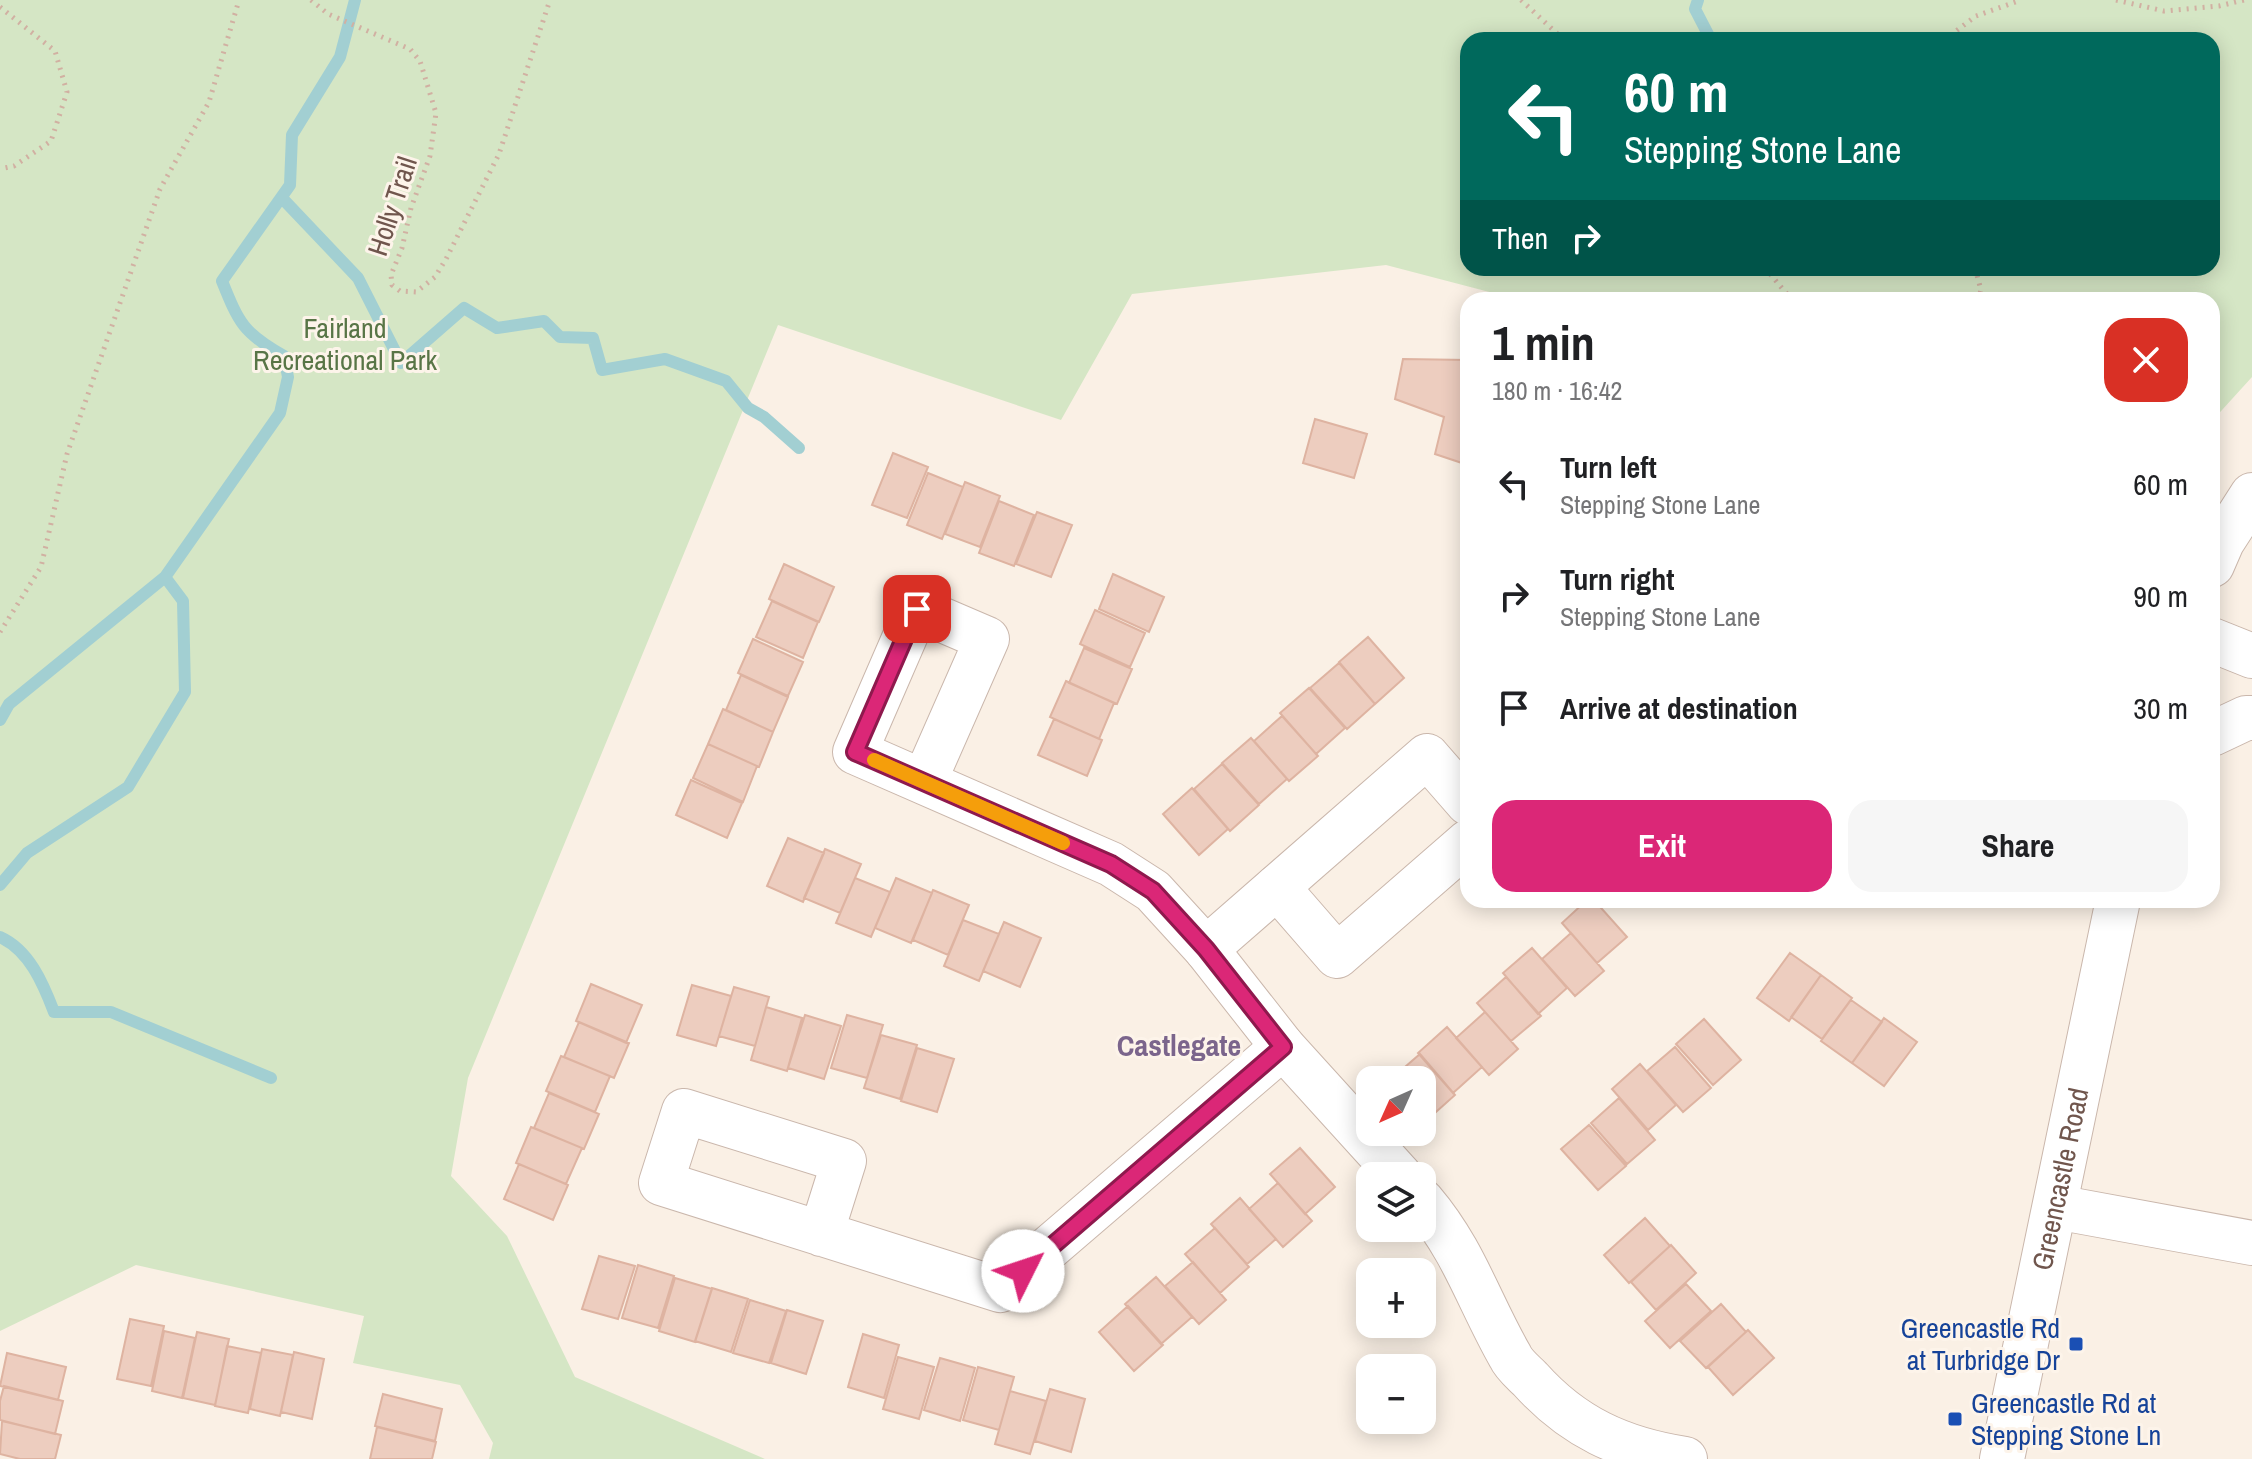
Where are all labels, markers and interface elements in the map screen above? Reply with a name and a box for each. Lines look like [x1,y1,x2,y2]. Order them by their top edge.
text: 60 m [1624,54,1729,129]
icon: left [1492,64,1596,168]
text: Stepping Stone Lane [1624,126,1901,174]
street label: Holly Trail [358,152,426,260]
icon: right [1564,216,1608,260]
text: Then [1492,218,1548,258]
park label: Fairland Recreational Park [253,309,437,379]
text: 1 min [1492,310,1595,375]
button: close [2104,318,2188,402]
text: 180 m · 16:42 [1492,373,1622,408]
text: Turn left [1560,447,1657,487]
icon: left [1492,462,1536,506]
text: 60 m [2133,464,2188,504]
text: Stepping Stone Lane [1560,487,1760,522]
text: Turn right [1560,559,1674,599]
icon: right [1492,574,1536,618]
pin [883,575,951,643]
text: 90 m [2133,576,2188,616]
icon: arrive [895,587,939,631]
text: Stepping Stone Lane [1560,599,1760,634]
icon: arrive [1492,686,1536,730]
text: Arrive at destination [1560,688,1798,728]
text: 30 m [2133,688,2188,728]
button: Exit [1492,800,1832,892]
button: Share [1848,800,2188,892]
district label: Castlegate [1117,1025,1241,1065]
north arrow [1356,1066,1436,1146]
map controls [1356,1066,1436,1434]
street label: Greencastle Road [2023,1084,2098,1274]
button: layers [1356,1162,1436,1242]
position arrow [981,1229,1065,1313]
button: + [1356,1258,1436,1338]
place label: Greencastle Rd at Turbridge Dr [1900,1309,2060,1379]
marker: Greencastle Rd at Turbridge Dr [2067,1335,2085,1353]
button: − [1356,1354,1436,1434]
place label: Greencastle Rd at Stepping Stone Ln [1971,1384,2161,1454]
marker: Greencastle Rd at Stepping Stone Ln [1946,1410,1964,1428]

